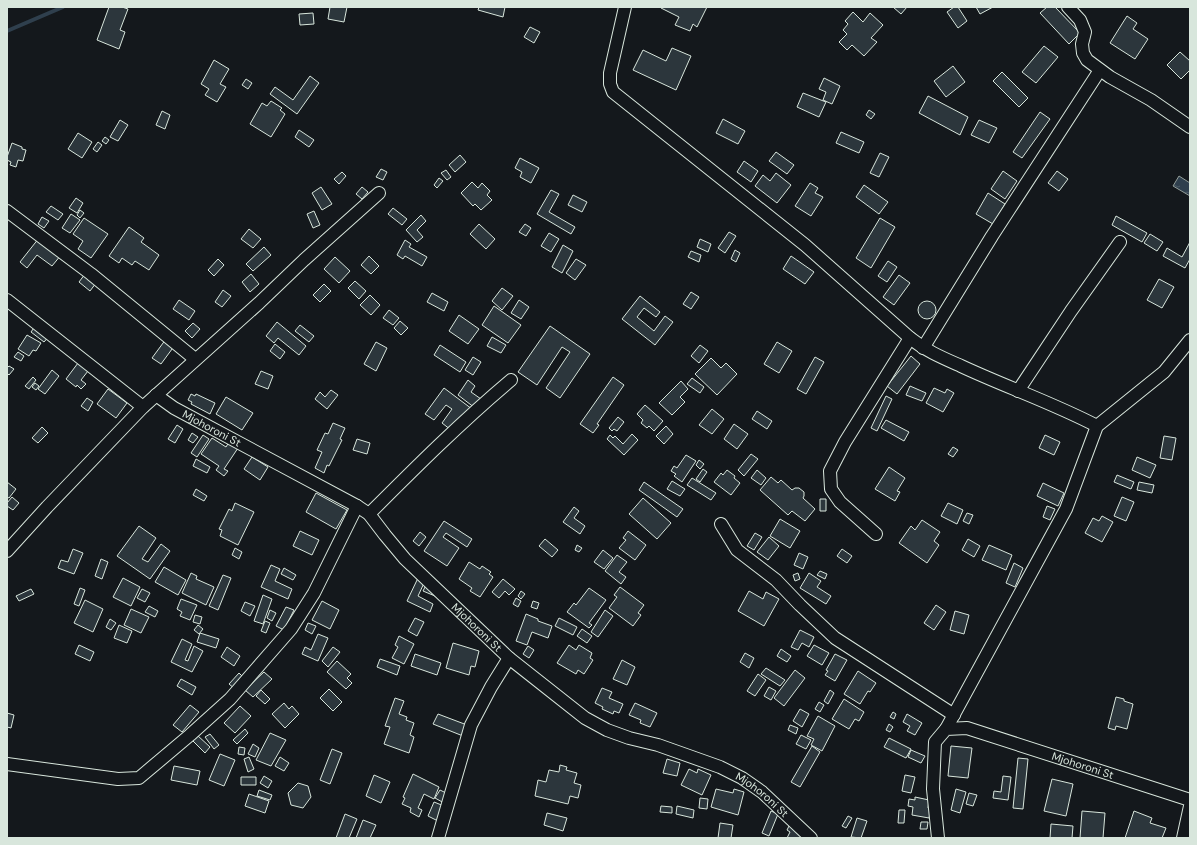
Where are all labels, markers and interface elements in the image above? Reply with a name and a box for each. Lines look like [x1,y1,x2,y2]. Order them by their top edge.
street label: Mjohoroni St [180,407,243,450]
street label: Mjohoroni St [449,600,505,655]
street label: Mjohoroni St [1050,749,1116,782]
street label: Mjohoroni St [733,769,791,820]

